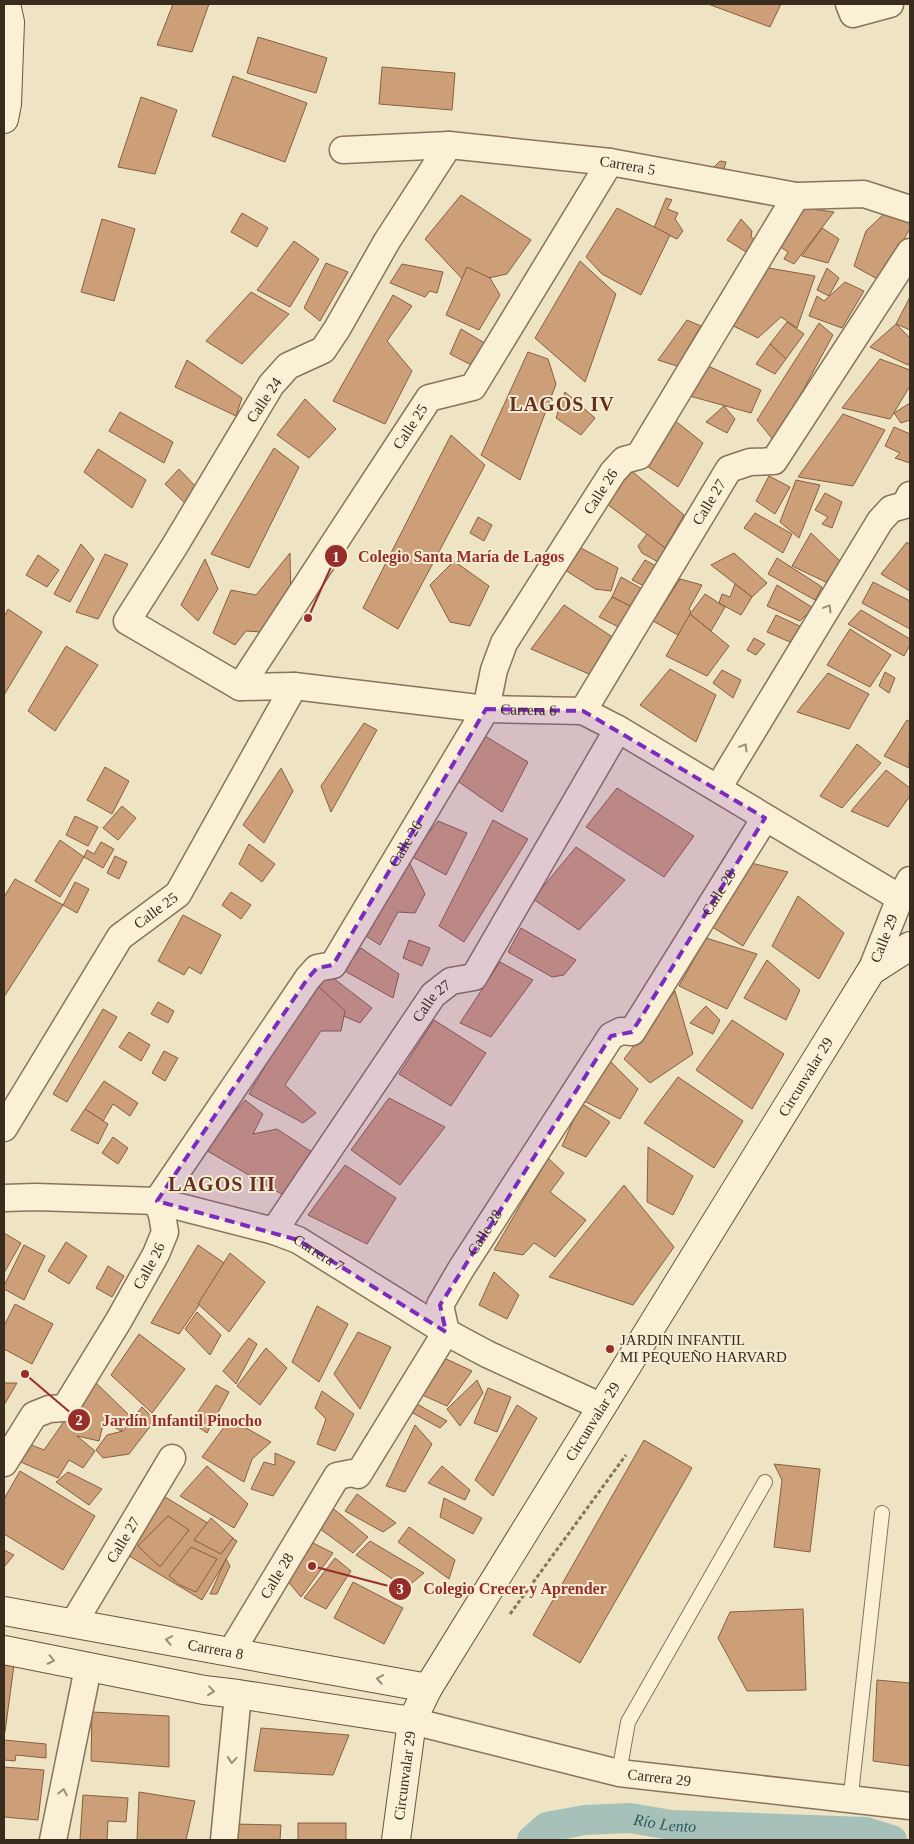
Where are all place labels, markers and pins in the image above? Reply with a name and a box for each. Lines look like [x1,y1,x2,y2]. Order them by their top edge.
callout: Colegio Santa María de Lagos [323,541,575,572]
place label: JARDIN INFANTIL MI PEQUEÑO HARVARD [620,1332,787,1365]
marker: JARDIN INFANTIL MI PEQUEÑO HARVARD [604,1343,616,1355]
callout: Jardín Infantil Pinocho [67,1405,272,1436]
callout: Colegio Crecer y Aprender [387,1573,617,1604]

